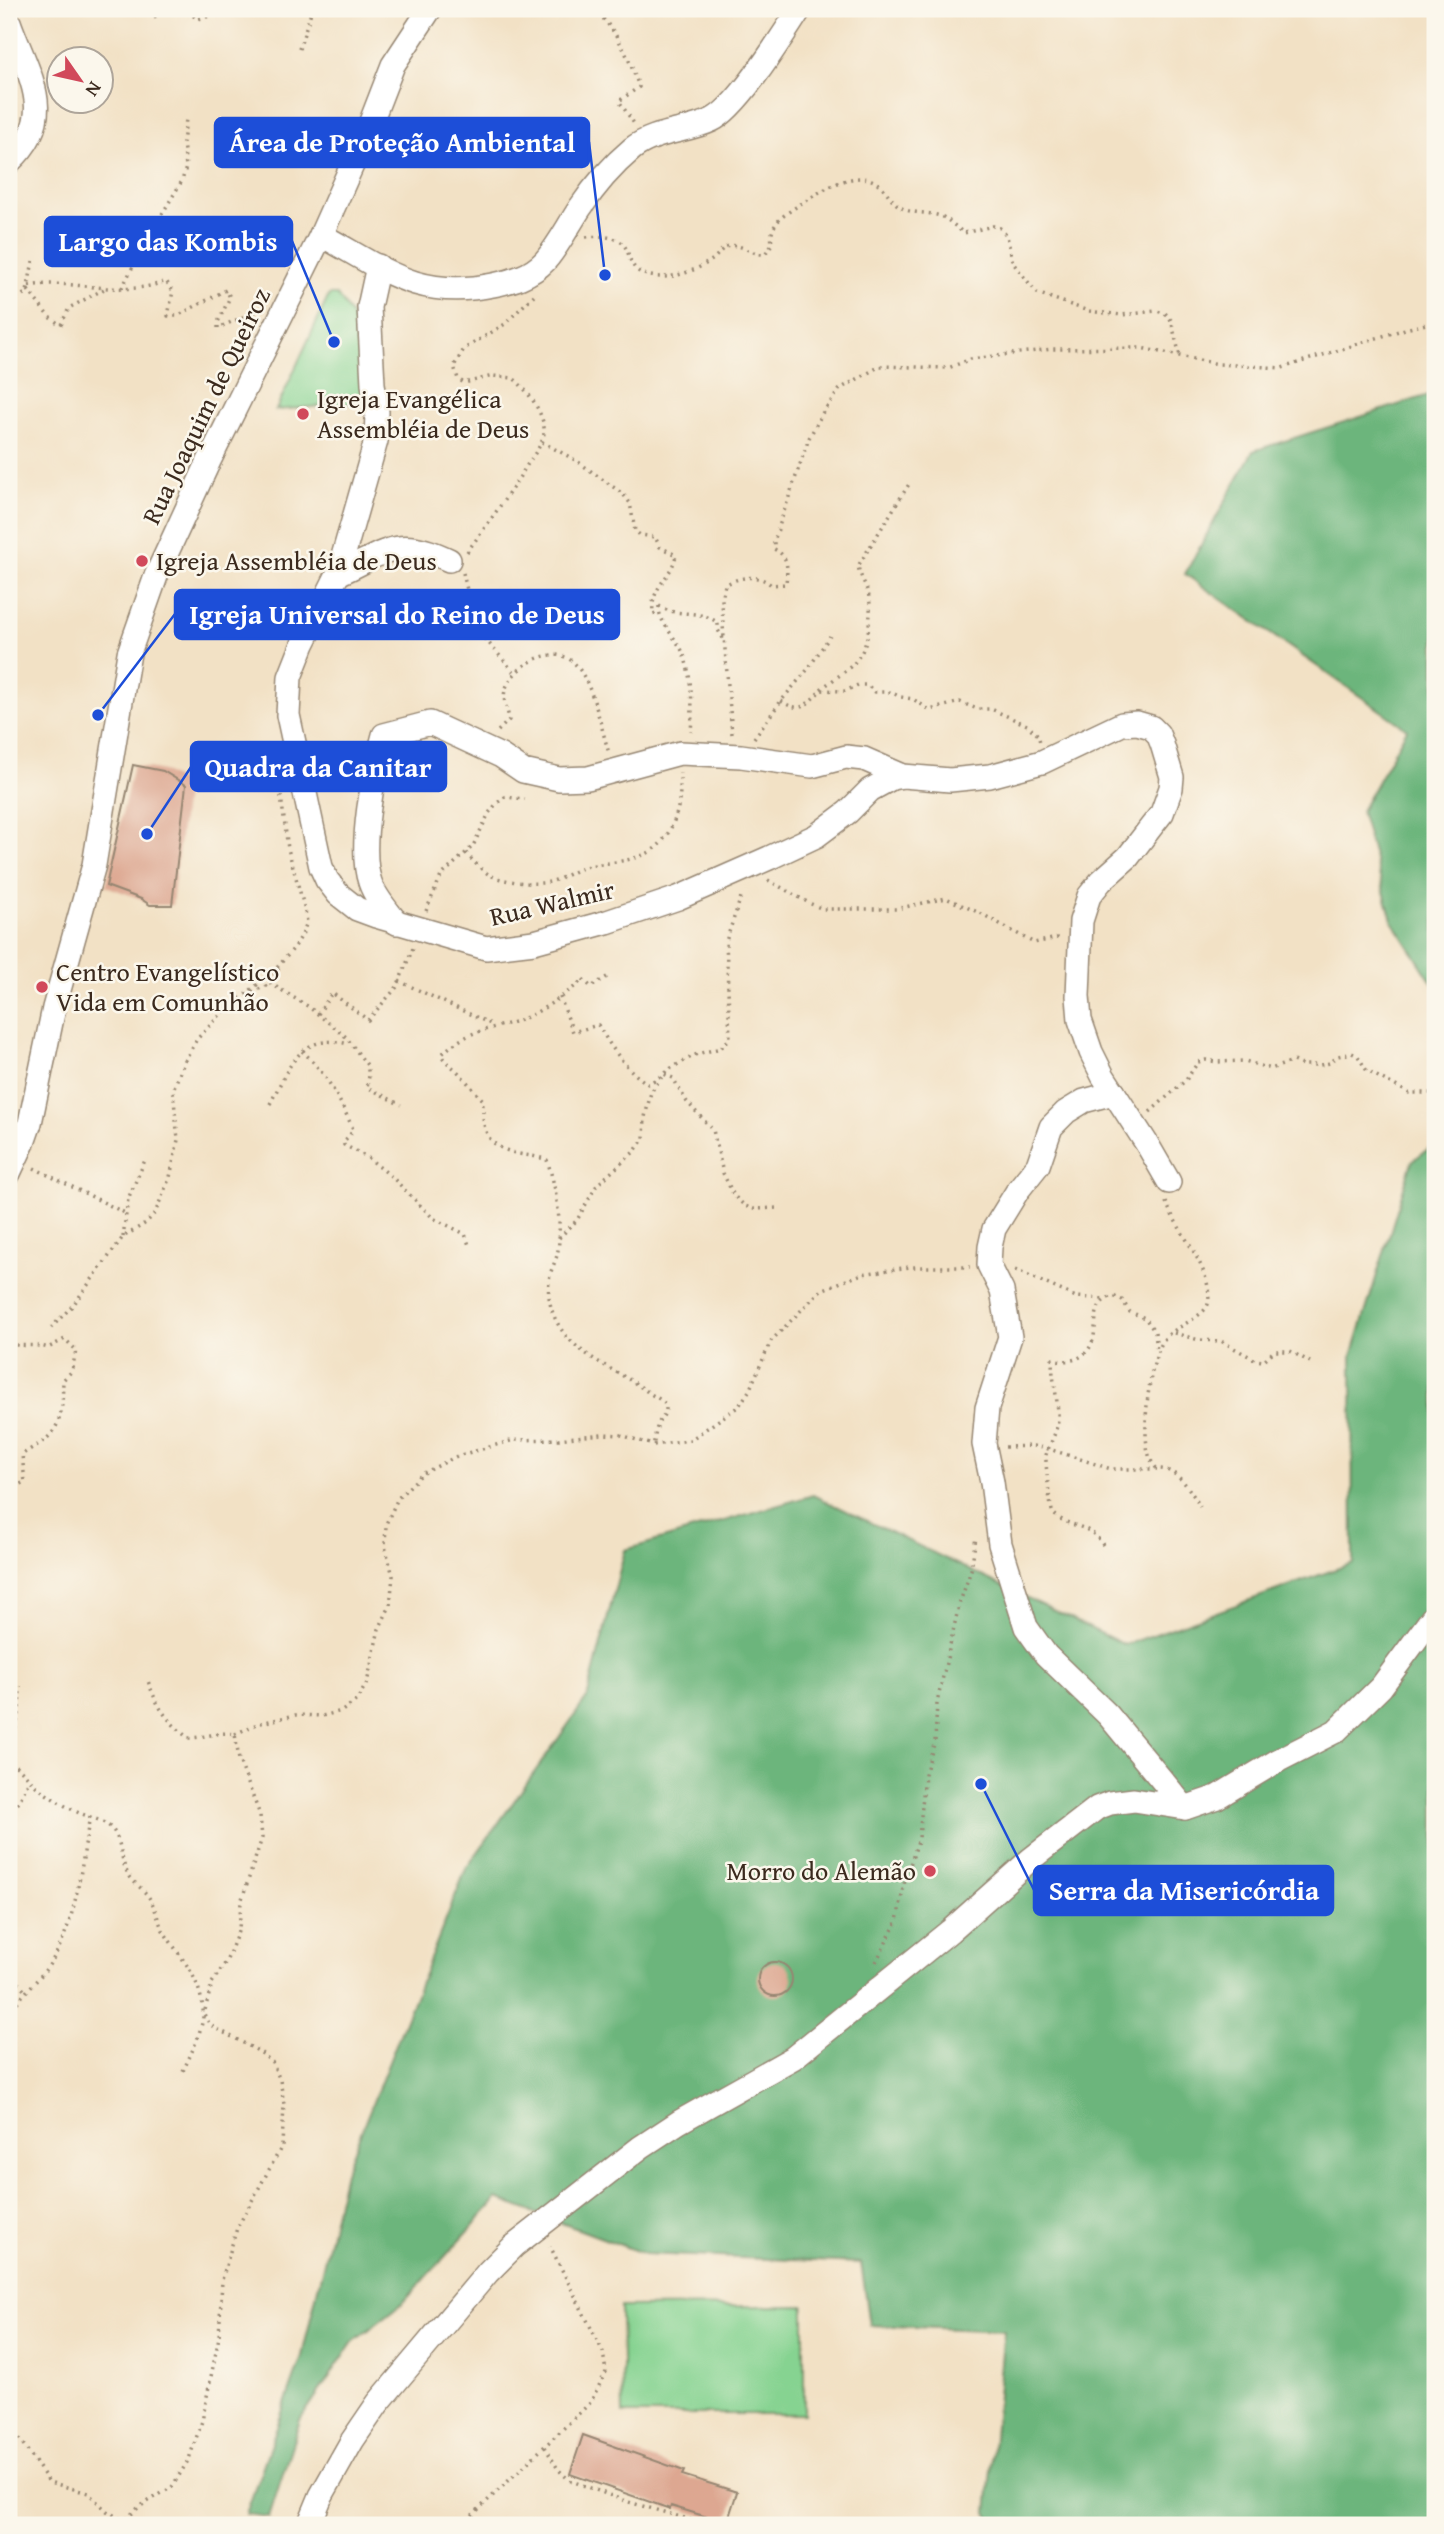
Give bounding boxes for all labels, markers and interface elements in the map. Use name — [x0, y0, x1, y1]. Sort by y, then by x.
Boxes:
north arrow — [46, 46, 116, 116]
text: N — [79, 76, 109, 103]
callout: Área de Proteção Ambiental — [215, 118, 589, 167]
text: Área de Proteção Ambiental — [229, 121, 576, 162]
callout: Largo das Kombis — [45, 217, 292, 266]
text: Largo das Kombis — [59, 220, 277, 261]
street label: Rua Joaquim de Queiroz — [131, 281, 280, 531]
place label: Igreja Evangélica Assembléia de Deus — [317, 379, 529, 448]
marker: Igreja Evangélica Assembléia de Deus — [295, 406, 311, 422]
place label: Igreja Assembléia de Deus — [156, 541, 437, 580]
marker: Igreja Assembléia de Deus — [134, 553, 150, 569]
callout: Igreja Universal do Reino de Deus — [175, 590, 619, 639]
text: Igreja Universal do Reino de Deus — [189, 593, 605, 634]
callout: Quadra da Canitar — [191, 742, 446, 791]
text: Quadra da Canitar — [204, 746, 432, 787]
street label: Rua Walmir — [486, 869, 618, 936]
place label: Centro Evangelístico Vida em Comunhão — [56, 952, 279, 1021]
marker: Centro Evangelístico Vida em Comunhão — [34, 979, 50, 995]
place label: Morro do Alemão — [726, 1851, 916, 1890]
marker: Morro do Alemão — [922, 1863, 938, 1879]
callout: Serra da Misericórdia — [1034, 1866, 1333, 1915]
text: Serra da Misericórdia — [1049, 1869, 1320, 1910]

